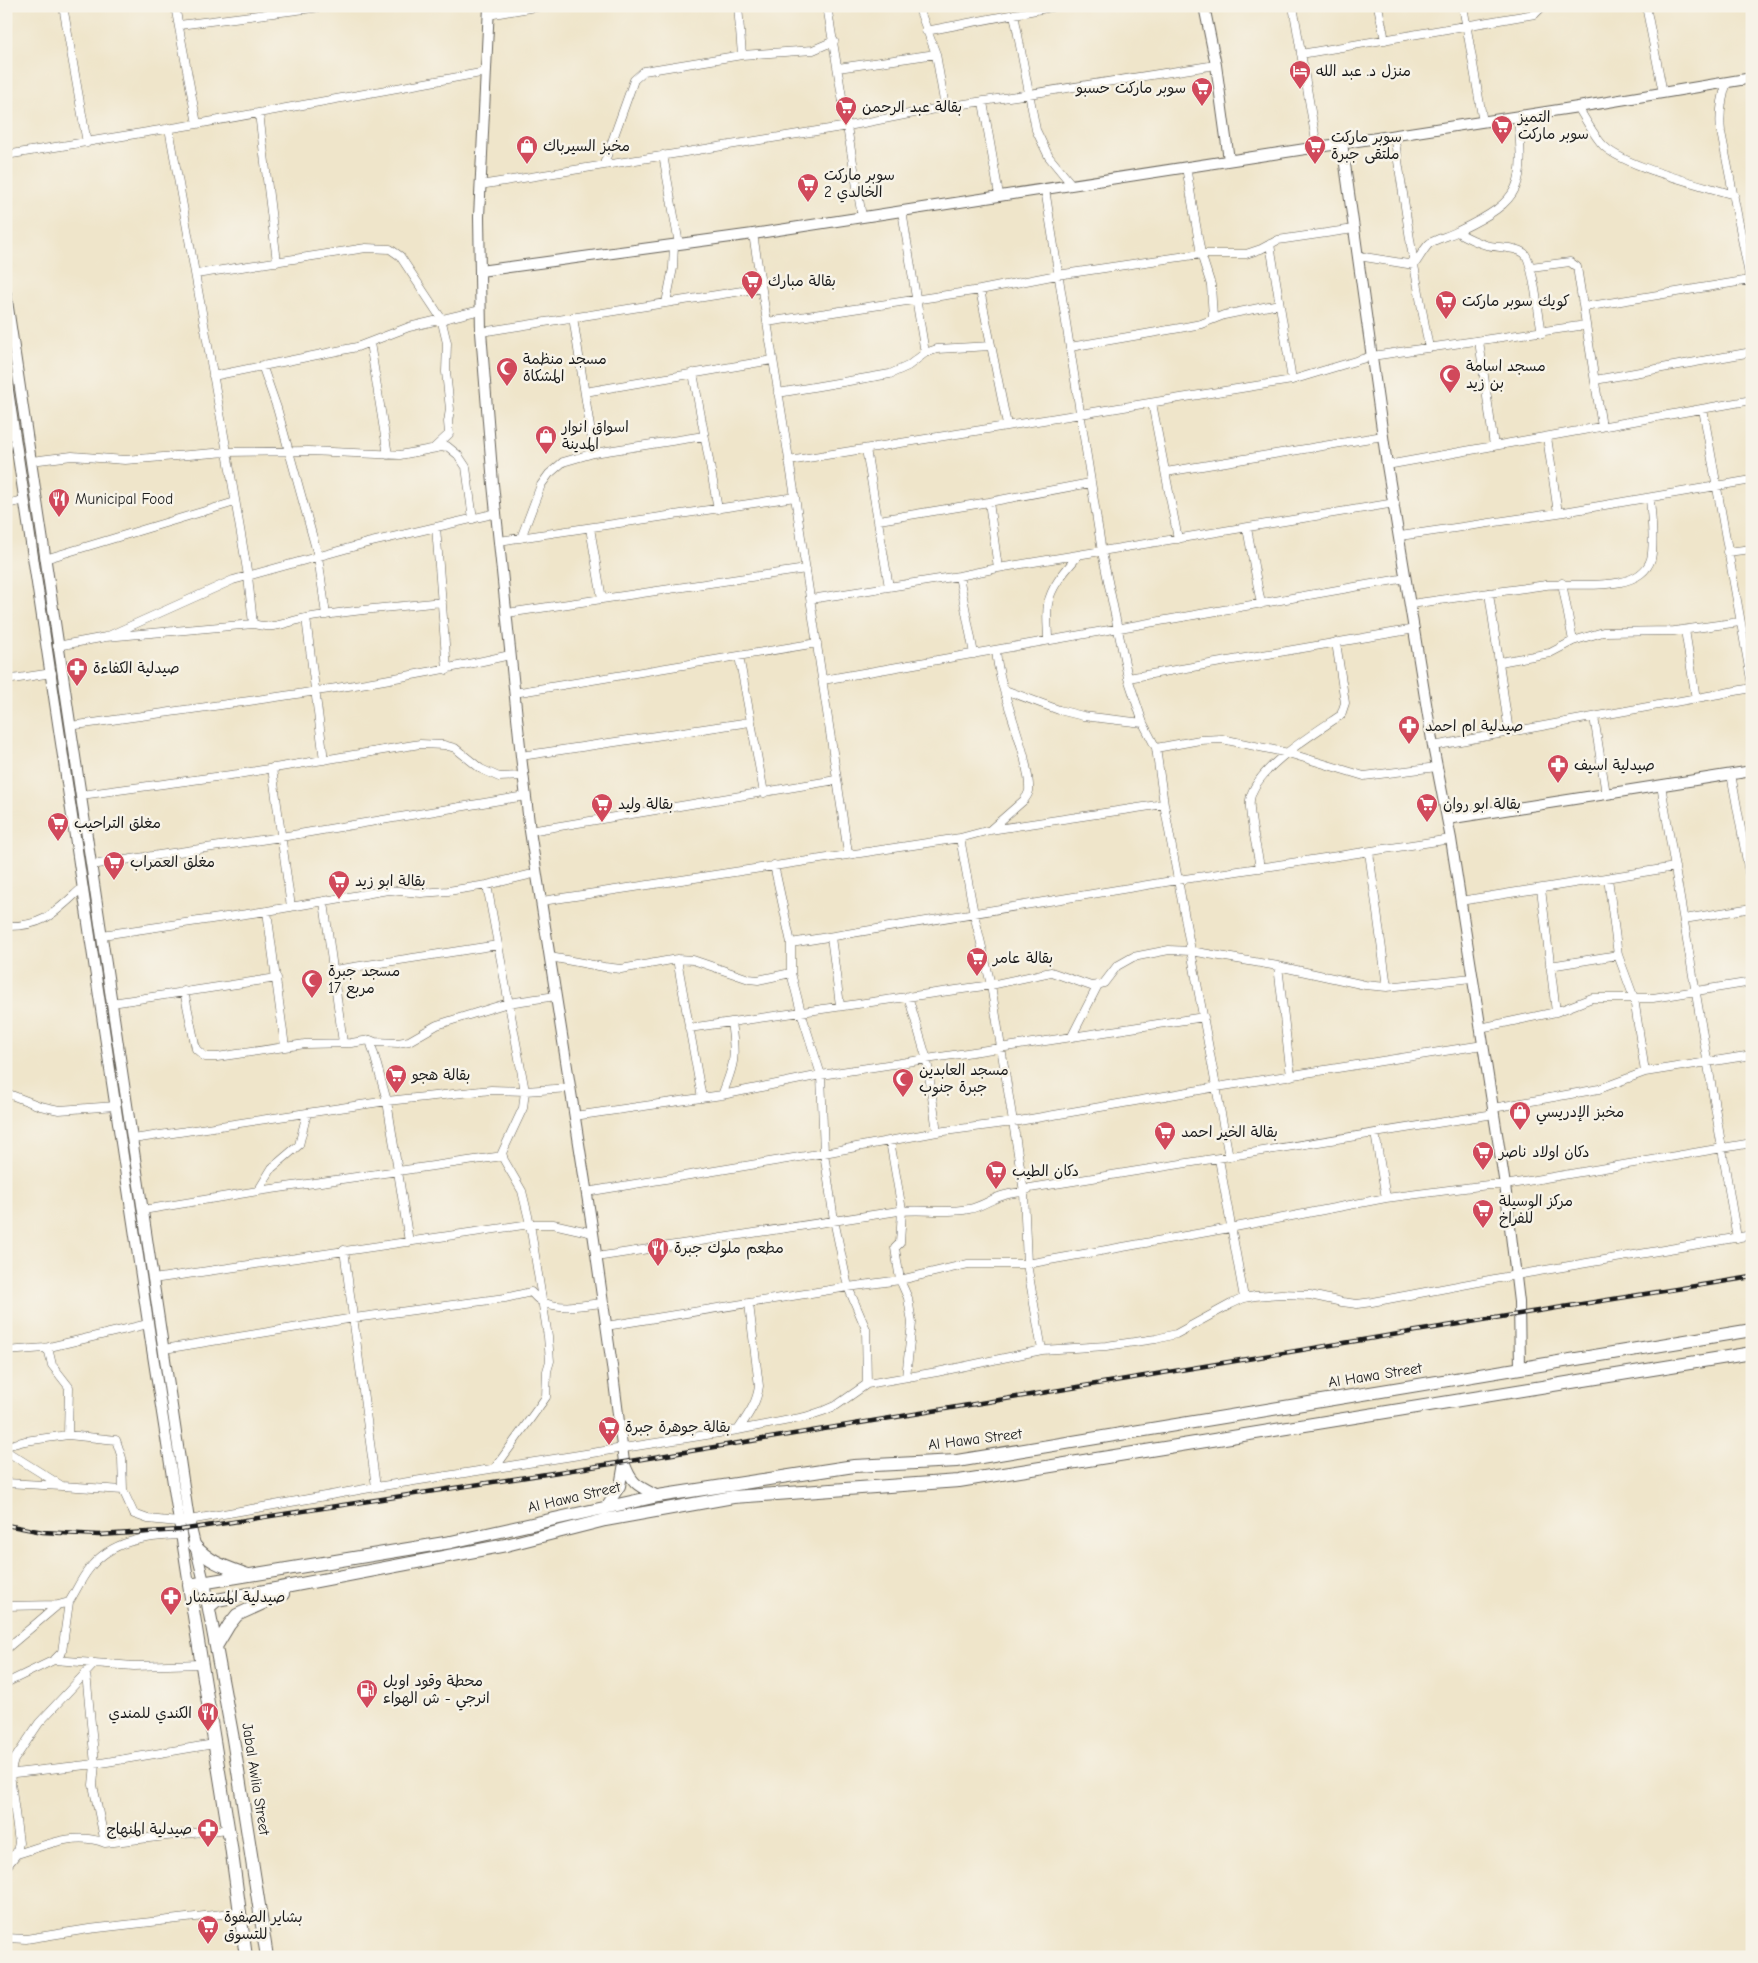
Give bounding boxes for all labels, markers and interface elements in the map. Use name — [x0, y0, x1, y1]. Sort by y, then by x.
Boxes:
hotel icon: منزل د. عبد الله — [1288, 59, 1312, 90]
place label: منزل د. عبد الله — [1316, 62, 1411, 80]
supermarket icon: سوبر ماركت حسبو — [1190, 76, 1214, 107]
place label: سوبر ماركت حسبو — [1075, 79, 1186, 97]
supermarket icon: بقالة عبد الرحمن — [834, 95, 858, 126]
place label: بقالة عبد الرحمن — [862, 98, 962, 116]
place label: التميز سوبر ماركت — [1516, 108, 1589, 143]
supermarket icon: التميز سوبر ماركت — [1490, 114, 1514, 145]
place label: سوبر ماركت ملتقى جبرة — [1331, 128, 1402, 164]
shop icon: مخبز السيرباك — [515, 134, 539, 165]
supermarket icon: سوبر ماركت ملتقى جبرة — [1303, 134, 1327, 165]
place label: مخبز السيرباك — [543, 137, 630, 155]
place label: سوبر ماركت الخالدي 2 — [824, 166, 895, 203]
supermarket icon: سوبر ماركت الخالدي 2 — [796, 172, 820, 203]
supermarket icon: بقالة مبارك — [740, 269, 764, 300]
place label: بقالة مبارك — [768, 272, 836, 290]
supermarket icon: كويك سوبر ماركت — [1434, 289, 1458, 320]
place label: كويك سوبر ماركت — [1462, 292, 1570, 311]
place label: مسجد منظمة المشكاة — [523, 350, 607, 385]
mosque icon: مسجد منظمة المشكاة — [495, 356, 519, 387]
place label: مسجد اسامة بن زيد — [1466, 357, 1546, 392]
mosque icon: مسجد اسامة بن زيد — [1438, 363, 1462, 394]
place label: اسواق انوار المدينة — [561, 418, 629, 453]
shop icon: اسواق انوار المدينة — [534, 424, 558, 455]
restaurant icon: Municipal Food — [47, 487, 71, 518]
place label: Municipal Food — [75, 490, 173, 508]
pharmacy icon: صيدلية الكفاءة — [65, 656, 89, 687]
place label: صيدلية الكفاءة — [93, 659, 180, 677]
pharmacy icon: صيدلية ام احمد — [1397, 714, 1421, 745]
place label: صيدلية ام احمد — [1425, 717, 1523, 737]
pharmacy icon: صيدلية اسيف — [1546, 753, 1570, 784]
place label: صيدلية اسيف — [1574, 756, 1655, 774]
supermarket icon: بقالة وليد — [590, 792, 614, 823]
supermarket icon: بقالة ابو روان — [1415, 792, 1439, 823]
place label: بقالة وليد — [618, 795, 673, 813]
place label: بقالة ابو روان — [1443, 795, 1521, 813]
supermarket icon: مغلق التراحيب — [46, 811, 70, 842]
place label: مغلق التراحيب — [74, 814, 161, 832]
supermarket icon: مغلق العمراب — [102, 850, 126, 881]
place label: مغلق العمراب — [130, 853, 215, 871]
supermarket icon: بقالة ابو زيد — [327, 869, 351, 900]
place label: بقالة ابو زيد — [355, 872, 426, 890]
supermarket icon: بقالة عامر — [965, 946, 989, 977]
place label: بقالة عامر — [991, 949, 1053, 967]
place label: مسجد جبرة مربع 17 — [328, 962, 400, 999]
mosque icon: مسجد جبرة مربع 17 — [300, 968, 324, 999]
place label: مسجد العابدين جبرة جنوب — [919, 1061, 1009, 1097]
supermarket icon: بقالة هجو — [384, 1063, 408, 1094]
place label: بقالة هجو — [411, 1066, 470, 1084]
mosque icon: مسجد العابدين جبرة جنوب — [891, 1067, 915, 1098]
shop icon: مخبز الإدريسي — [1508, 1100, 1532, 1131]
place label: مخبز الإدريسي — [1536, 1103, 1624, 1125]
supermarket icon: بقالة الخير احمد — [1153, 1120, 1177, 1151]
place label: بقالة الخير احمد — [1181, 1123, 1278, 1141]
supermarket icon: دكان اولاد ناصر — [1471, 1140, 1495, 1171]
place label: دكان اولاد ناصر — [1497, 1143, 1589, 1161]
supermarket icon: دكان الطيب — [984, 1159, 1008, 1190]
place label: دكان الطيب — [1012, 1162, 1079, 1180]
place label: مركز الوسيلة للفراخ — [1499, 1192, 1573, 1228]
supermarket icon: مركز الوسيلة للفراخ — [1471, 1198, 1495, 1229]
restaurant icon: مطعم ملوك جبرة — [646, 1236, 670, 1267]
place label: مطعم ملوك جبرة — [674, 1239, 784, 1260]
street label: Al Hawa Street — [1327, 1359, 1424, 1391]
supermarket icon: بقالة جوهرة جبرة — [597, 1415, 621, 1446]
place label: بقالة جوهرة جبرة — [625, 1418, 731, 1436]
street label: Al Hawa Street — [927, 1424, 1024, 1454]
street label: Al Hawa Street — [526, 1477, 623, 1516]
pharmacy icon: صيدلية المستشار — [159, 1585, 183, 1616]
place label: صيدلية المستشار — [186, 1588, 285, 1606]
place label: محطة وقود اويل انرجي - ش الهواء — [383, 1672, 490, 1711]
fuel station icon: محطة وقود اويل انرجي - ش الهواء — [355, 1678, 379, 1709]
restaurant icon: الكندي للمندي — [196, 1701, 220, 1732]
place label: الكندي للمندي — [109, 1704, 192, 1724]
street label: Jabal Awlia Street — [238, 1722, 274, 1837]
pharmacy icon: صيدلية المنهاج — [196, 1817, 220, 1848]
place label: صيدلية المنهاج — [106, 1820, 192, 1839]
place label: بشاير الصفوة للتسوق — [224, 1908, 303, 1944]
supermarket icon: بشاير الصفوة للتسوق — [196, 1914, 220, 1945]

